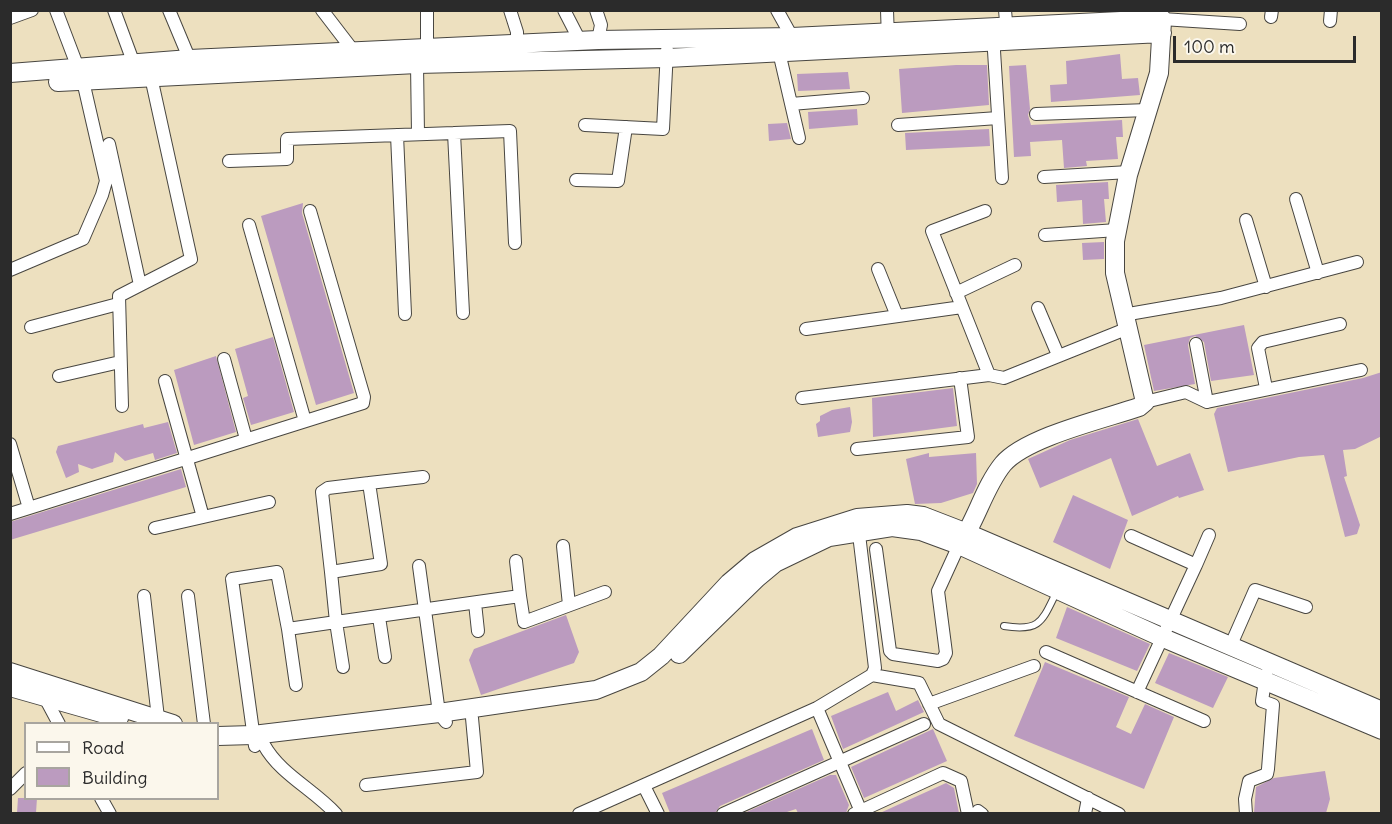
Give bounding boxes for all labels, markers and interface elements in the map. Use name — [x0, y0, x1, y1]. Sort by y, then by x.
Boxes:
scale bar — [1176, 24, 1359, 62]
text: 100 m — [1184, 35, 1235, 58]
legend — [24, 722, 219, 800]
text: Road — [82, 736, 124, 759]
text: Building — [82, 766, 147, 789]

